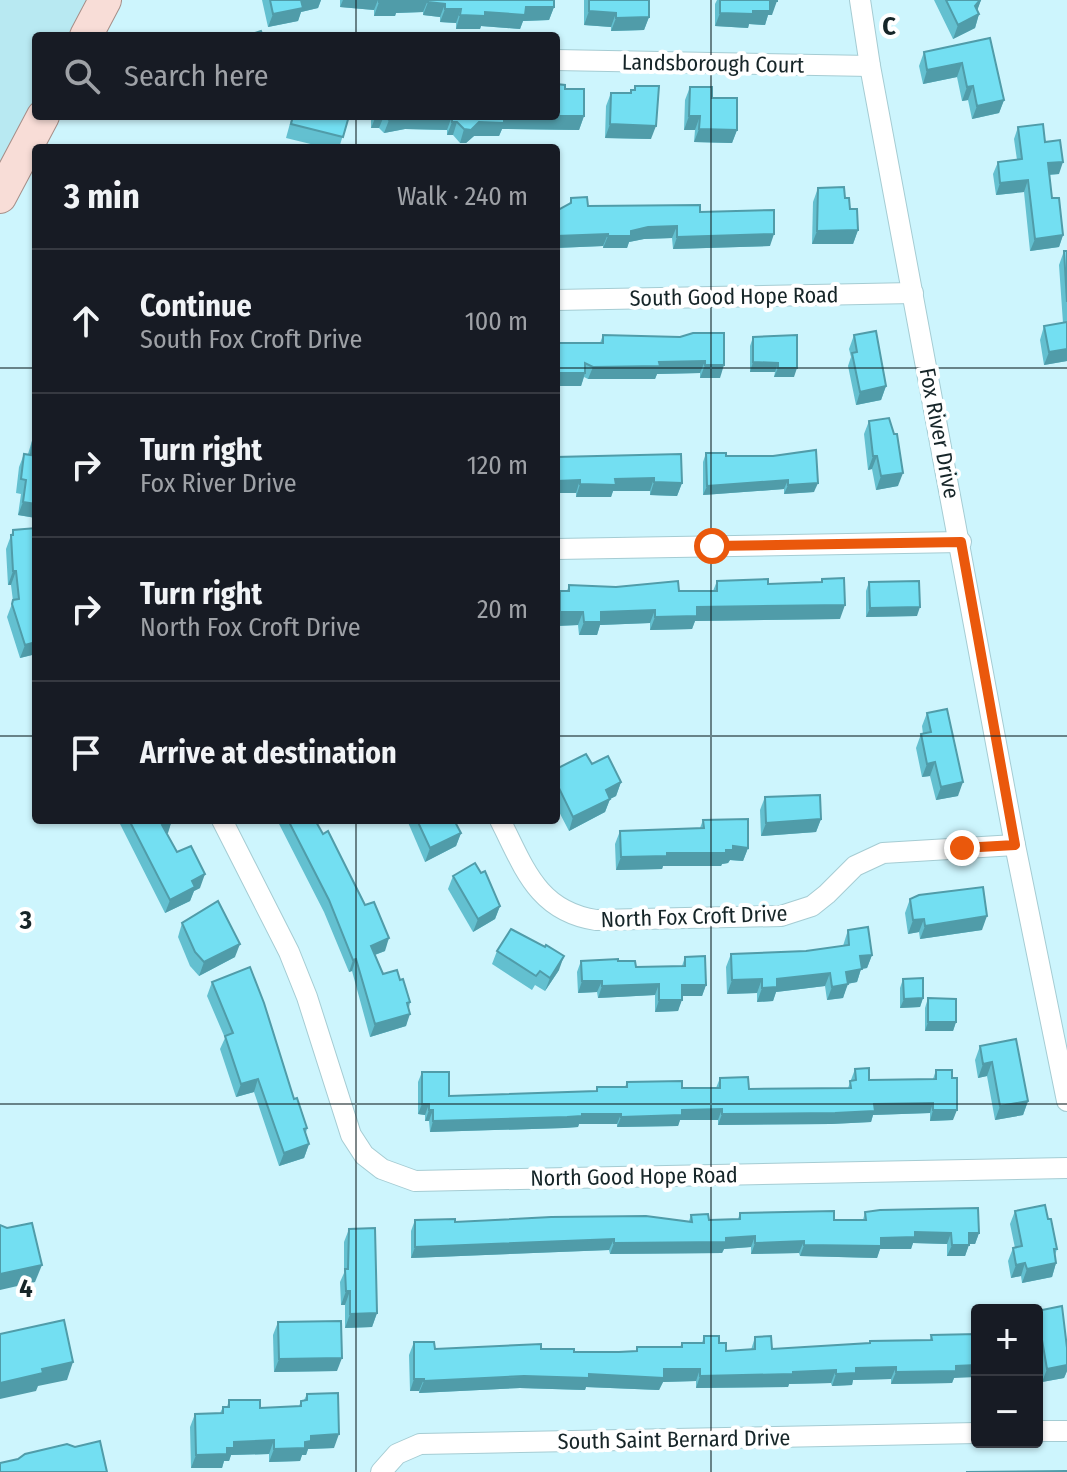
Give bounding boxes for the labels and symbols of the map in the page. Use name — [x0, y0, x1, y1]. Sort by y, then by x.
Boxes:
text: C — [882, 11, 896, 42]
street label: Landsborough Court — [622, 48, 805, 79]
street label: South Good Hope Road — [629, 281, 839, 312]
street label: Fox River Drive — [914, 365, 965, 501]
route start — [694, 528, 730, 564]
route end — [944, 830, 980, 866]
street label: North Fox Croft Drive — [600, 900, 788, 933]
text: 3 — [19, 905, 32, 936]
street label: North Good Hope Road — [530, 1161, 738, 1192]
text: 4 — [19, 1273, 33, 1304]
street label: South Saint Bernard Drive — [557, 1424, 791, 1455]

